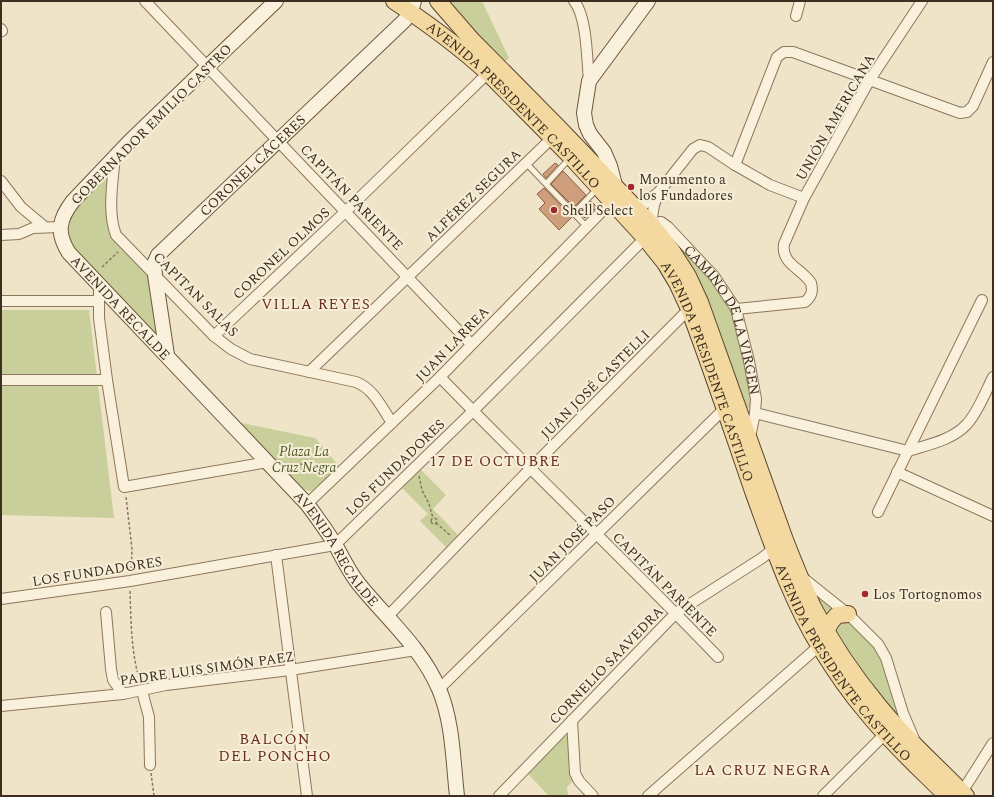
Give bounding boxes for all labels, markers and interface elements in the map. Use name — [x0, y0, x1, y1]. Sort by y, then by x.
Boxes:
street label: AVENIDA PRESIDENTE CASTILLO — [422, 16, 605, 194]
street label: GOBERNADOR EMILIO CASTRO — [66, 39, 237, 210]
street label: UNIÓN AMERICANA — [791, 50, 881, 185]
street label: CORONEL CÁCERES — [195, 110, 311, 221]
street label: CAPITÁN PARIENTE — [295, 139, 408, 255]
street label: ALFÉREZ SEGURA — [421, 144, 526, 247]
place label: Monumento a los Fundadores — [639, 169, 733, 206]
marker: Monumento a los Fundadores — [626, 182, 636, 192]
place label: Shell Select — [562, 200, 633, 221]
street label: CORONEL OLMOS — [228, 202, 335, 304]
marker: Shell Select — [549, 205, 559, 215]
street label: CAMINO DE LA VIRGEN — [679, 240, 765, 397]
street label: CAPITAN SALAS — [148, 247, 243, 342]
street label: AVENIDA RECALDE — [65, 251, 175, 365]
street label: AVENIDA PRESIDENTE CASTILLO — [655, 257, 759, 485]
district label: VILLA REYES — [261, 293, 371, 316]
street label: JUAN LARREA — [411, 301, 495, 387]
street label: JUAN JOSÉ CASTELLI — [536, 325, 655, 444]
street label: LOS FUNDADORES — [341, 414, 450, 520]
park label: Plaza La Cruz Negra — [272, 441, 336, 478]
district label: 17 DE OCTUBRE — [429, 450, 561, 473]
street label: AVENIDA RECALDE — [288, 486, 384, 611]
street label: JUAN JOSÉ PASO — [524, 491, 621, 588]
street label: CAPITÁN PARIENTE — [607, 527, 722, 642]
street label: LOS FUNDADORES — [31, 551, 163, 592]
street label: AVENIDA PRESIDENTE CASTILLO — [770, 561, 916, 766]
place label: Los Tortognomos — [873, 584, 982, 605]
marker: Los Tortognomos — [860, 589, 870, 599]
street label: CORNELIO SAAVEDRA — [544, 601, 669, 729]
street label: PADRE LUIS SIMÓN PAEZ — [119, 646, 296, 691]
district label: BALCÓN DEL PONCHO — [218, 728, 332, 768]
district label: LA CRUZ NEGRA — [694, 759, 832, 782]

